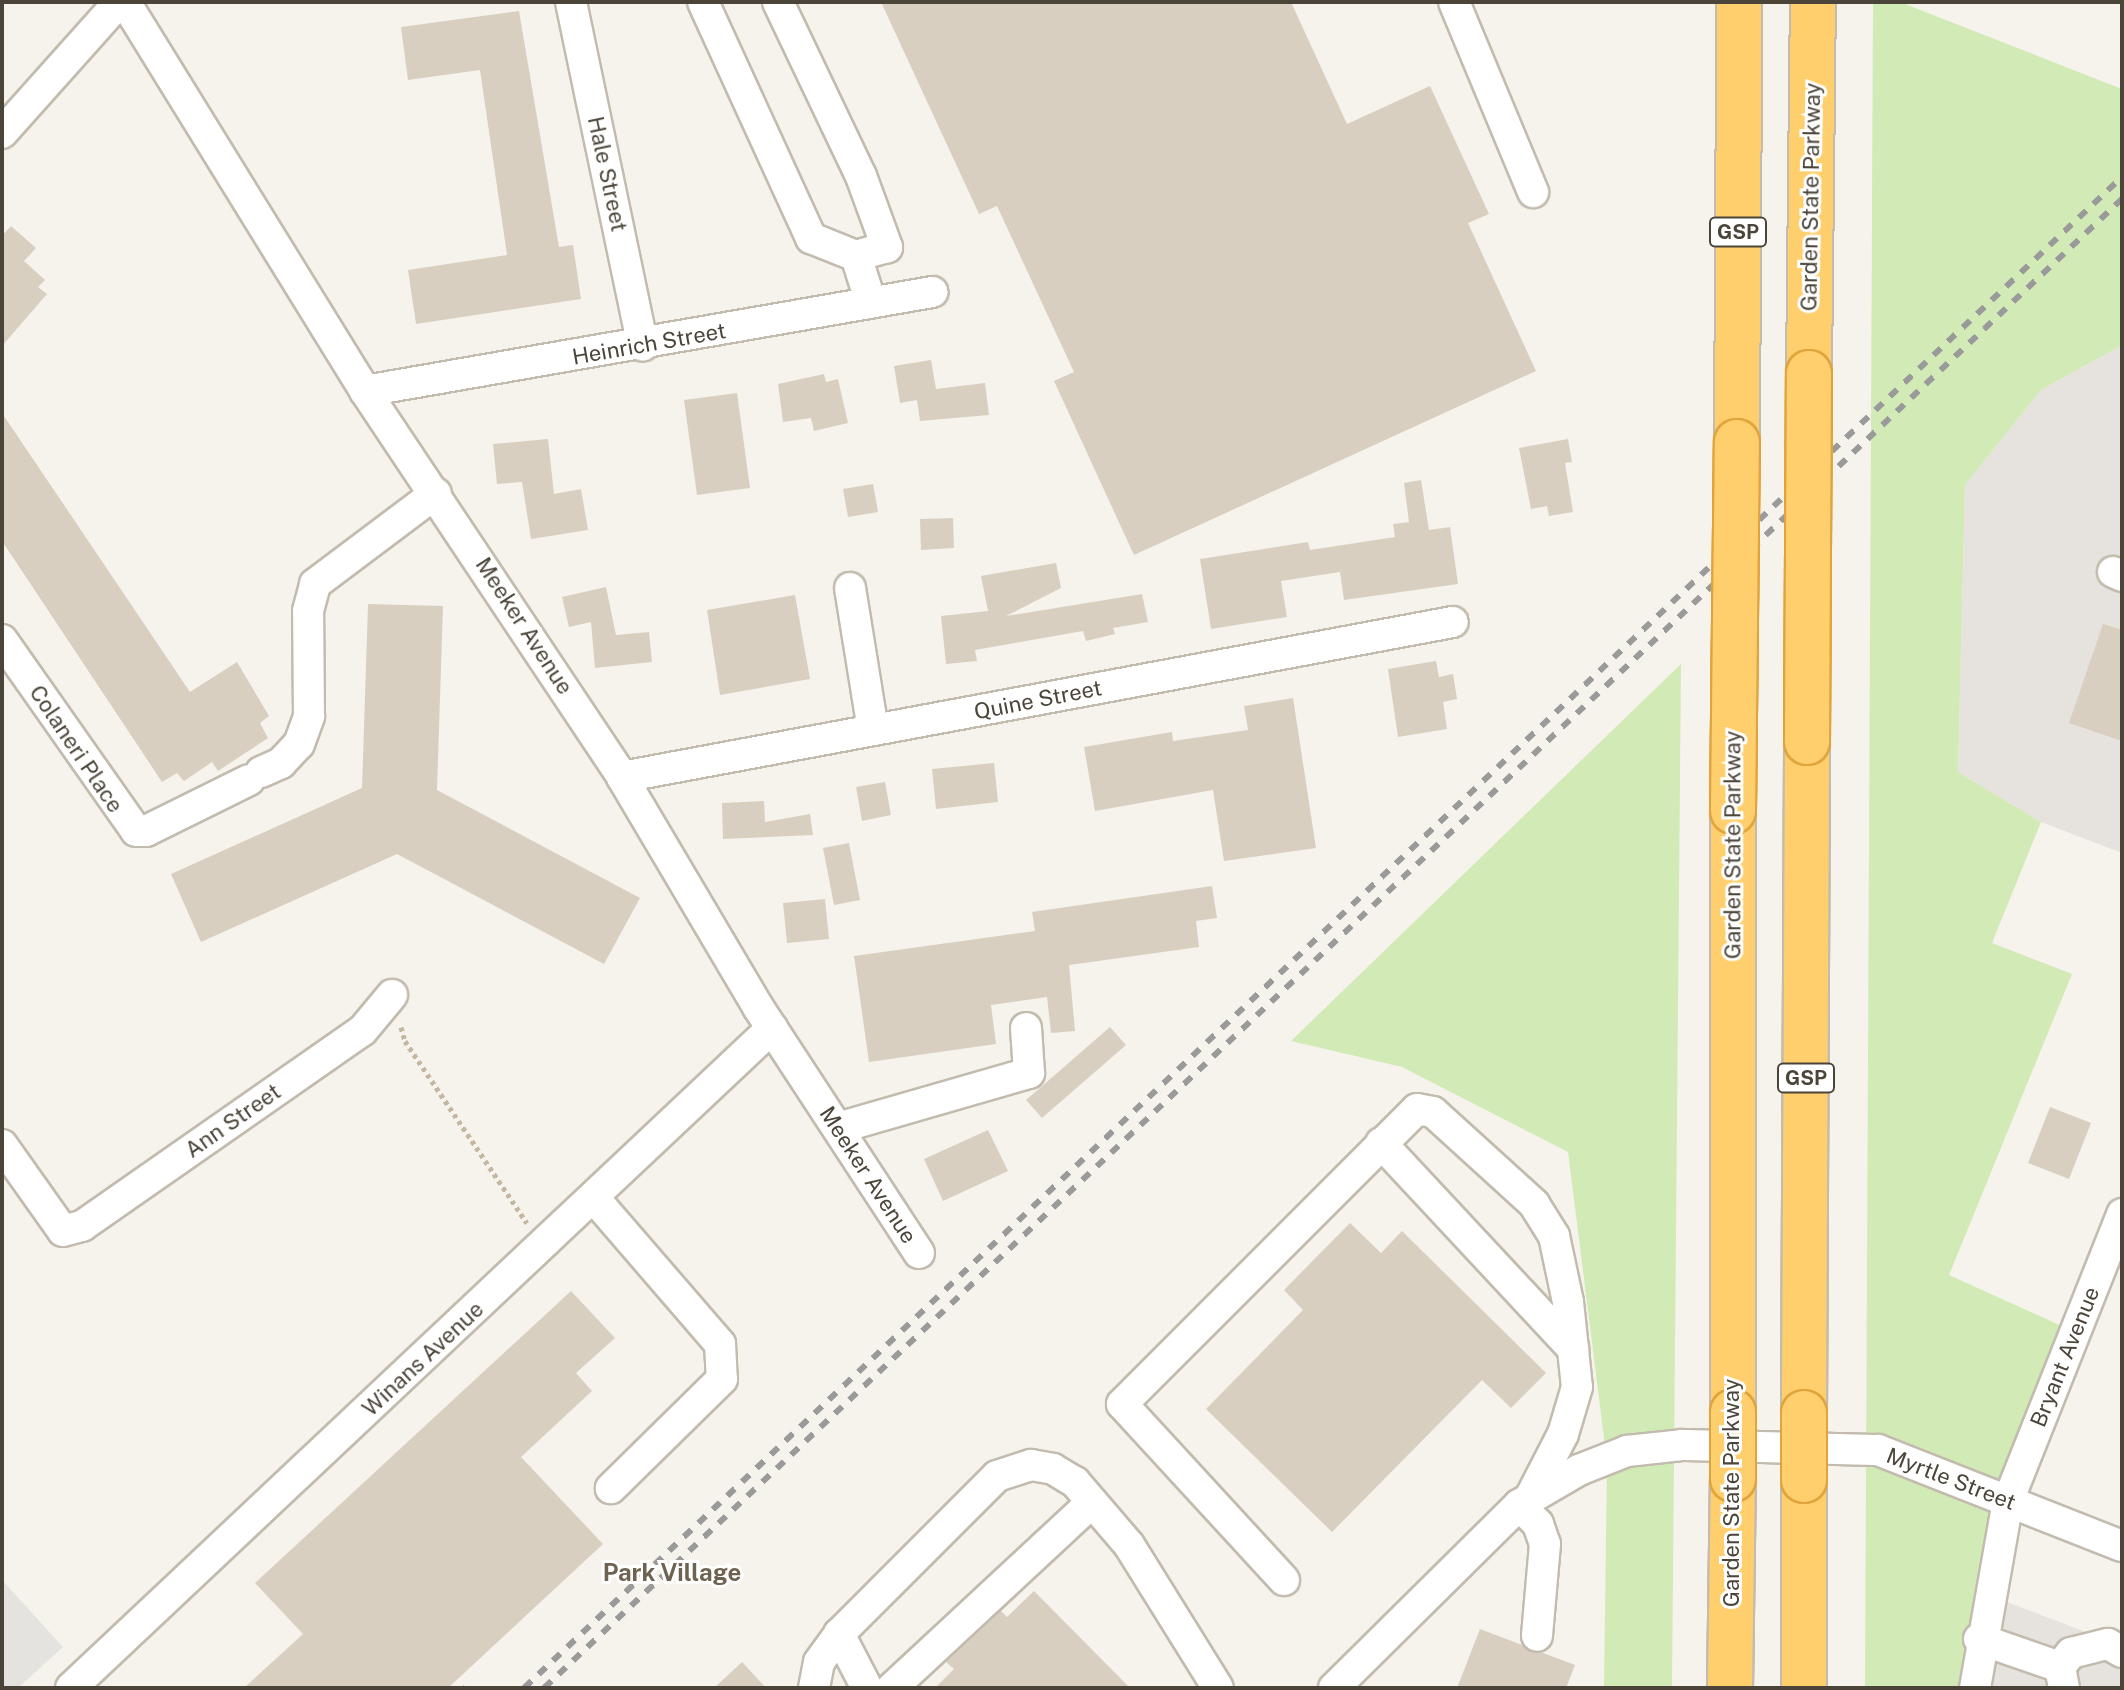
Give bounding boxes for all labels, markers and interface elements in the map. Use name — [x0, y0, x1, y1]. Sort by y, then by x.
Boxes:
street label: Garden State Parkway — [1796, 83, 1826, 311]
street label: Hale Street — [582, 114, 632, 234]
road number: GSP — [1708, 216, 1768, 248]
street label: Heinrich Street — [570, 317, 728, 371]
street label: Meeker Avenue — [470, 553, 578, 699]
street label: Quine Street — [972, 675, 1104, 725]
street label: Colaneri Place — [24, 680, 128, 818]
street label: Garden State Parkway — [1720, 731, 1746, 959]
road number: GSP — [1776, 1062, 1836, 1094]
street label: Ann Street — [180, 1078, 286, 1164]
street label: Meeker Avenue — [814, 1102, 922, 1248]
street label: Bryant Avenue — [2025, 1283, 2105, 1431]
street label: Winans Avenue — [357, 1296, 489, 1422]
street label: Garden State Parkway — [1719, 1379, 1745, 1607]
street label: Myrtle Street — [1883, 1442, 2019, 1516]
district label: Park Village — [602, 1559, 742, 1587]

